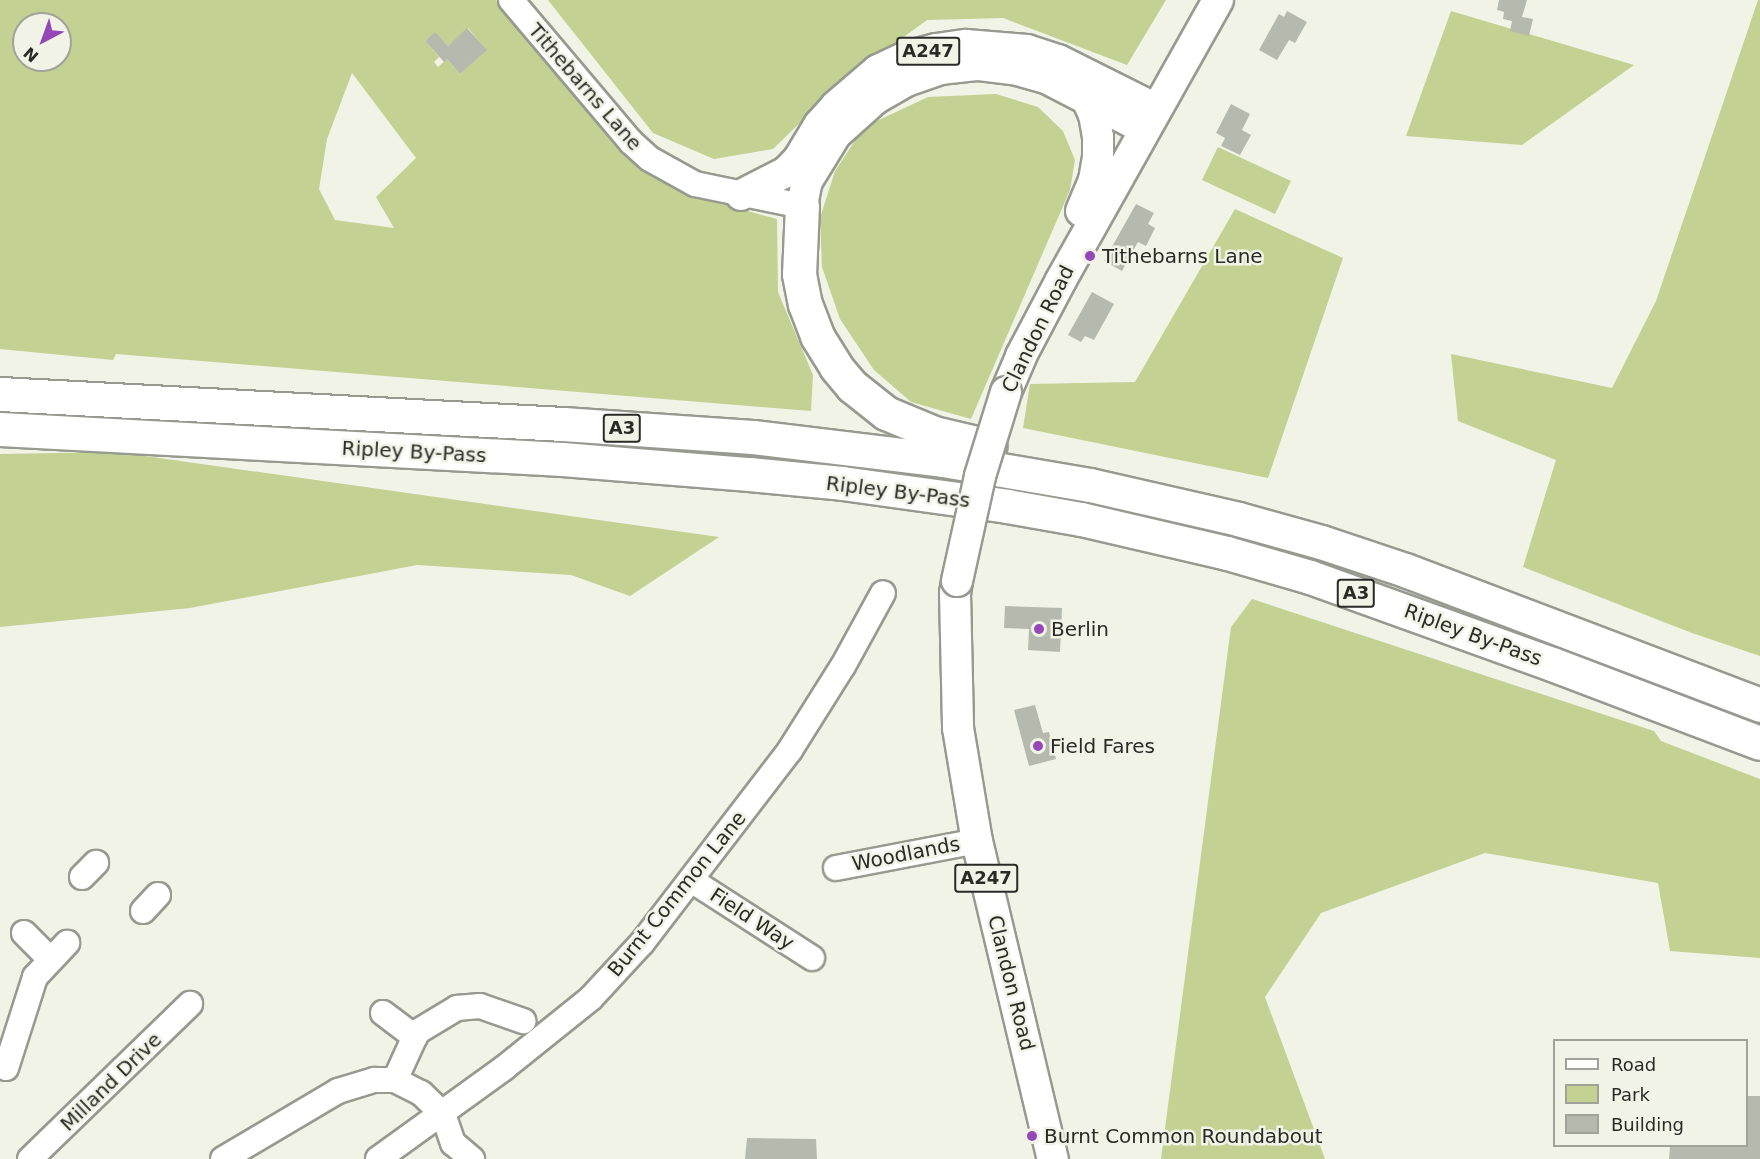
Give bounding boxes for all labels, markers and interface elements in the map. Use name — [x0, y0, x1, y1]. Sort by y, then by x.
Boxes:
north arrow — [12, 12, 72, 72]
street label: Tithebarns Lane — [523, 19, 647, 155]
road number: A247 — [895, 36, 961, 66]
text: N — [20, 43, 42, 66]
place label: Tithebarns Lane — [1102, 244, 1263, 268]
marker: Tithebarns Lane — [1083, 249, 1097, 263]
street label: Clandon Road — [997, 261, 1079, 397]
road number: A3 — [602, 413, 642, 443]
street label: Ripley By-Pass — [341, 436, 487, 468]
street label: Ripley By-Pass — [825, 471, 971, 513]
road number: A3 — [1336, 578, 1376, 608]
street label: Ripley By-Pass — [1401, 599, 1545, 671]
place label: Berlin — [1051, 617, 1109, 641]
marker: Berlin — [1032, 622, 1046, 636]
place label: Field Fares — [1050, 734, 1155, 758]
marker: Field Fares — [1031, 739, 1045, 753]
street label: Burnt Common Lane — [603, 806, 751, 982]
street label: Woodlands — [850, 832, 962, 876]
road number: A247 — [953, 863, 1019, 893]
street label: Field Way — [706, 883, 798, 955]
street label: Clandon Road — [983, 913, 1039, 1053]
street label: Milland Drive — [55, 1028, 167, 1136]
legend — [1553, 1039, 1748, 1147]
text: Road — [1611, 1054, 1656, 1075]
text: Park — [1611, 1084, 1650, 1105]
text: Building — [1611, 1114, 1684, 1135]
place label: Burnt Common Roundabout — [1044, 1124, 1323, 1148]
marker: Burnt Common Roundabout — [1025, 1129, 1039, 1143]

